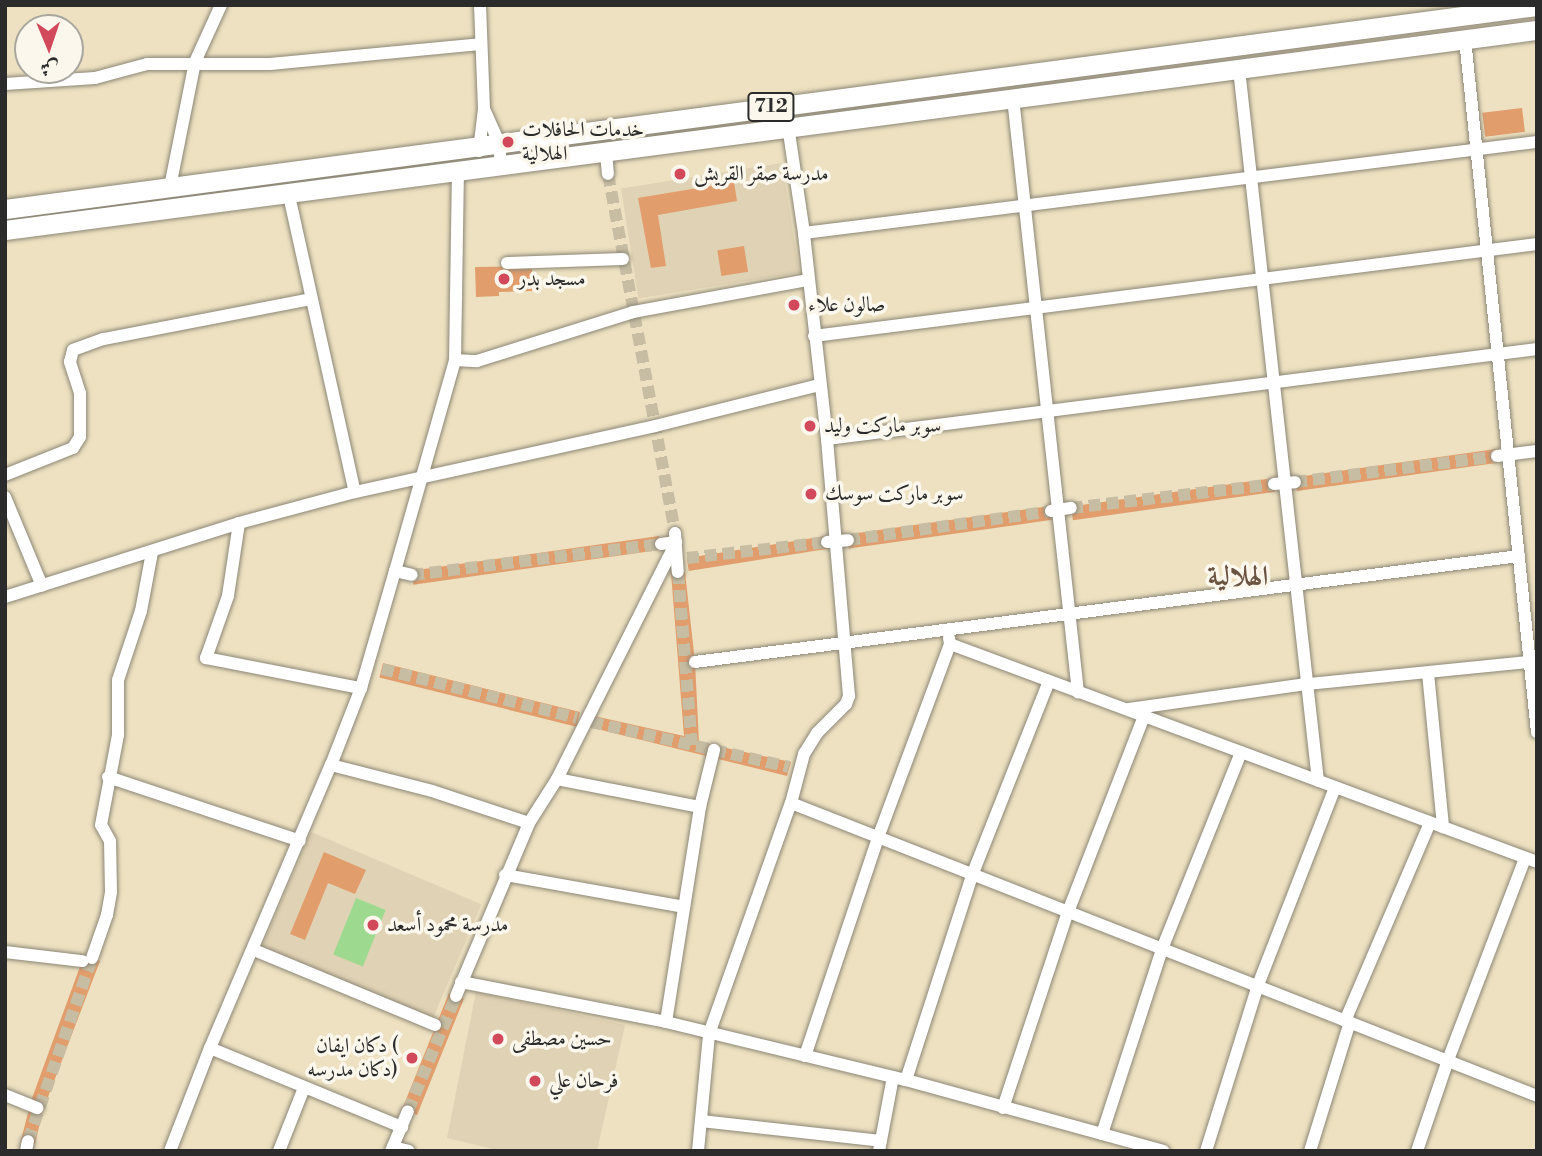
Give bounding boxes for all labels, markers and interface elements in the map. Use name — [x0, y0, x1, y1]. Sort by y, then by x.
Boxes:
north arrow — [14, 14, 84, 84]
text: ش — [40, 56, 60, 80]
road number: 712 — [746, 92, 796, 122]
place label: خدمات الحافلات الهلالية — [522, 117, 644, 167]
marker: خدمات الحافلات الهلالية — [500, 134, 516, 150]
place label: مدرسة صقر القريش — [694, 161, 829, 187]
marker: مدرسة صقر القريش — [672, 166, 688, 182]
place label: مسجد بدر — [518, 266, 586, 292]
marker: مسجد بدر — [496, 271, 512, 287]
place label: صالون علاء — [808, 292, 885, 318]
marker: صالون علاء — [786, 297, 802, 313]
place label: سوبر ماركت وليد — [824, 413, 941, 439]
marker: سوبر ماركت وليد — [802, 418, 818, 434]
place label: سوبر ماركت سوسك — [825, 481, 964, 507]
marker: سوبر ماركت سوسك — [803, 486, 819, 502]
district label: الهلالية — [1208, 560, 1268, 594]
place label: مدرسة محمود أسعد — [387, 912, 508, 938]
marker: مدرسة محمود أسعد — [365, 917, 381, 933]
place label: حسين مصطفى — [512, 1026, 612, 1052]
marker: حسين مصطفى — [490, 1031, 506, 1047]
place label: دكان ايفان ( دكان مدرسه) — [307, 1033, 398, 1083]
marker: دكان ايفان ( دكان مدرسه) — [404, 1050, 420, 1066]
place label: فرحان علي — [549, 1068, 618, 1094]
marker: فرحان علي — [527, 1073, 543, 1089]

